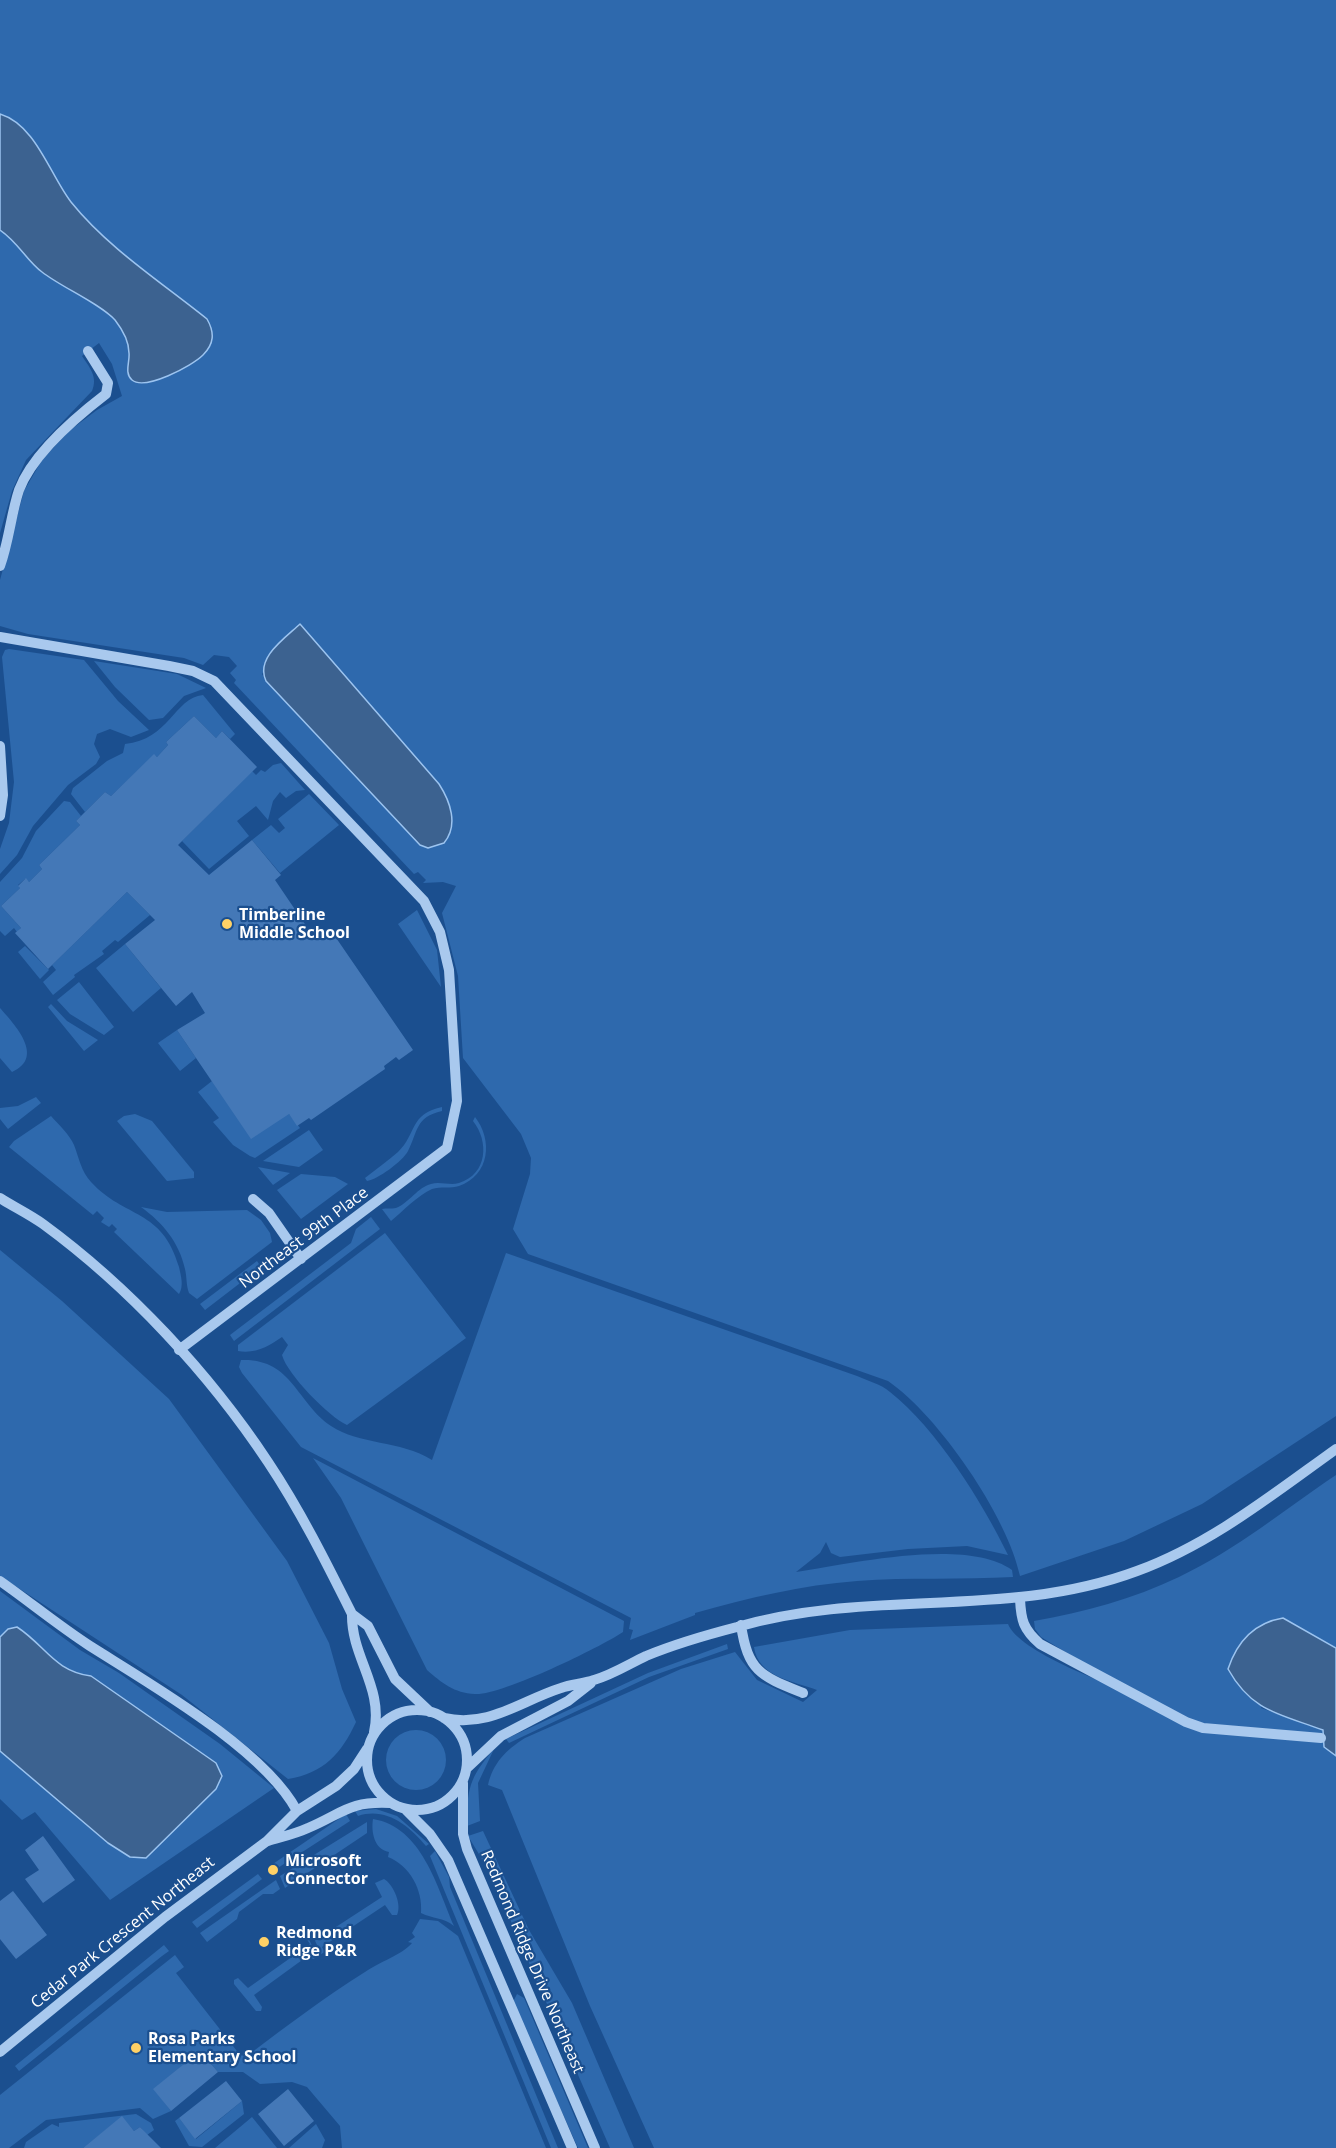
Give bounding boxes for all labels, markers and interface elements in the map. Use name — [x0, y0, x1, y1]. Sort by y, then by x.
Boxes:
place label: Timberline Middle School — [239, 905, 350, 943]
marker: Timberline Middle School — [220, 917, 234, 931]
street label: Northeast 99th Place — [236, 1183, 372, 1293]
street label: Redmond Ridge Drive Northeast — [476, 1848, 588, 2076]
place label: Microsoft Connector — [285, 1851, 368, 1889]
street label: Cedar Park Crescent Northeast — [27, 1853, 219, 2013]
marker: Microsoft Connector — [266, 1863, 280, 1877]
place label: Redmond Ridge P&R — [276, 1923, 357, 1961]
marker: Redmond Ridge P&R — [257, 1935, 271, 1949]
place label: Rosa Parks Elementary School — [148, 2029, 296, 2067]
marker: Rosa Parks Elementary School — [129, 2041, 143, 2055]

